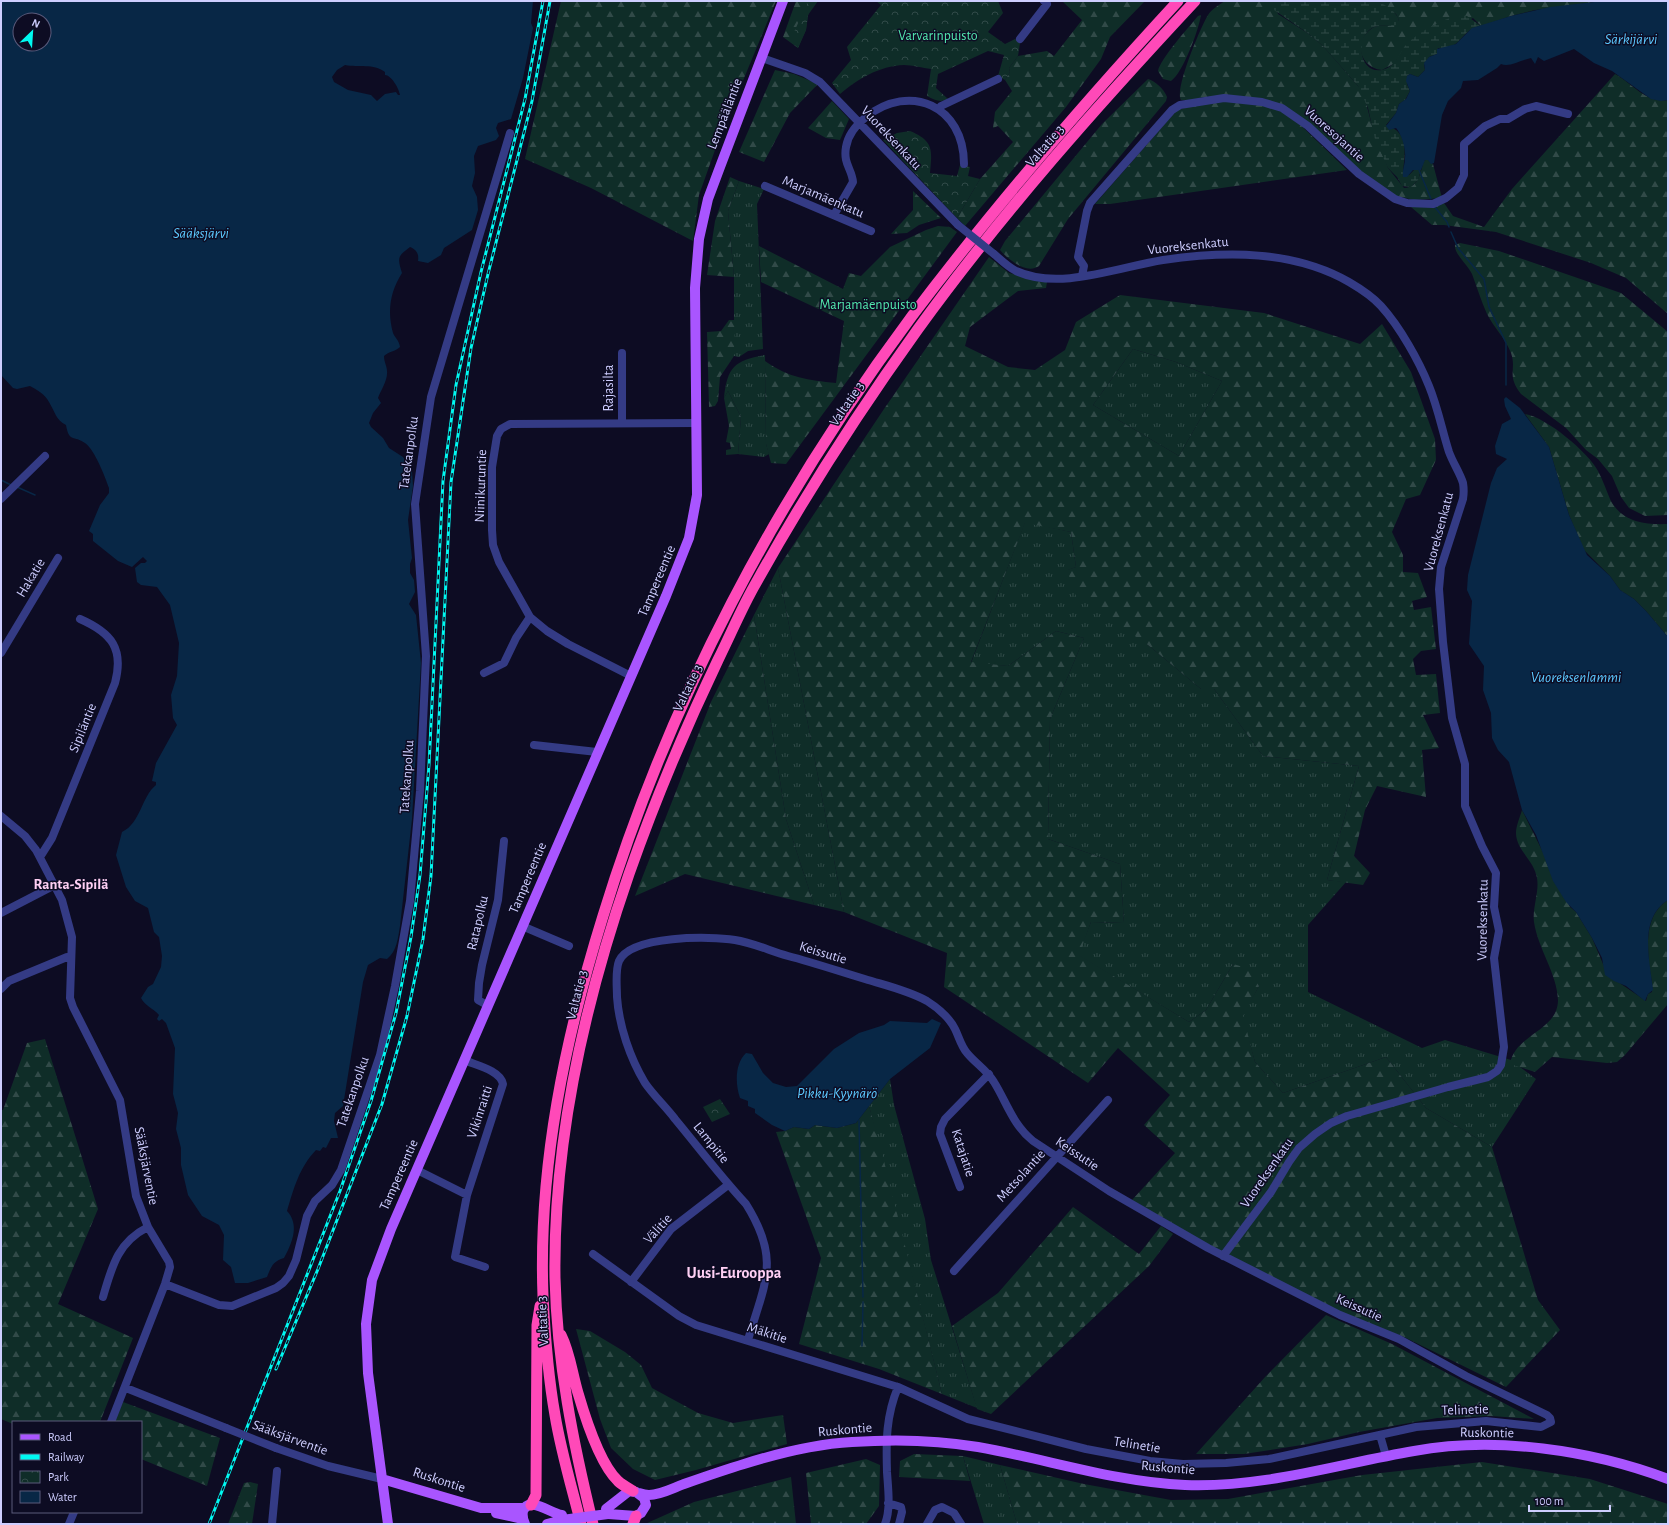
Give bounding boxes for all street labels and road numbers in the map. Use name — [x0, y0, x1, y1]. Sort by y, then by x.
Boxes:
street label: Lempääläntie — [705, 77, 745, 151]
street label: Vuoreksenkatu — [858, 103, 924, 173]
street label: Vuoresojantie — [1301, 103, 1367, 165]
street label: Valtatie 3 — [1023, 122, 1067, 170]
street label: Marjamäenkatu — [780, 173, 866, 221]
street label: Vuoreksenkatu — [1147, 235, 1229, 257]
street label: Rajasilta — [602, 364, 616, 412]
street label: Valtatie 3 — [827, 379, 867, 429]
street label: Tatekanpolku — [397, 415, 421, 491]
street label: Niinikuruntie — [473, 449, 489, 523]
street label: Vuoreksenkatu — [1422, 491, 1456, 573]
street label: Tampereentie — [636, 543, 678, 619]
street label: Hakatie — [14, 556, 48, 600]
street label: Valtatie 3 — [671, 662, 705, 714]
street label: Sipiläntie — [67, 701, 99, 755]
street label: Tatekanpolku — [397, 740, 417, 814]
street label: Tampereentie — [507, 840, 549, 916]
street label: Vuoreksenkatu — [1475, 879, 1491, 961]
street label: Ratapolku — [465, 894, 491, 952]
street label: Keissutie — [798, 939, 848, 967]
street label: Valtatie 3 — [564, 969, 590, 1021]
street label: Tatekanpolku — [334, 1055, 372, 1129]
street label: Vikinraitti — [465, 1084, 495, 1140]
street label: Lampitie — [690, 1120, 732, 1166]
street label: Sääksjärventie — [132, 1126, 160, 1206]
street label: Katajatie — [949, 1127, 977, 1179]
street label: Keissutie — [1053, 1134, 1101, 1174]
street label: Vuoreksenkatu — [1238, 1136, 1296, 1210]
street label: Tampereentie — [377, 1137, 421, 1213]
street label: Metsolantie — [994, 1147, 1048, 1205]
street label: Välitie — [641, 1211, 675, 1247]
street label: Keissutie — [1334, 1292, 1384, 1324]
street label: Valtatie 3 — [535, 1295, 551, 1347]
street label: Mäkitie — [745, 1320, 789, 1346]
street label: Telinetie — [1441, 1402, 1489, 1418]
street label: Sääksjärventie — [250, 1418, 330, 1458]
street label: Ruskontie — [817, 1421, 873, 1439]
street label: Ruskontie — [1460, 1426, 1514, 1440]
street label: Telinetie — [1113, 1434, 1161, 1456]
street label: Ruskontie — [1140, 1459, 1196, 1477]
street label: Ruskontie — [411, 1465, 467, 1495]

